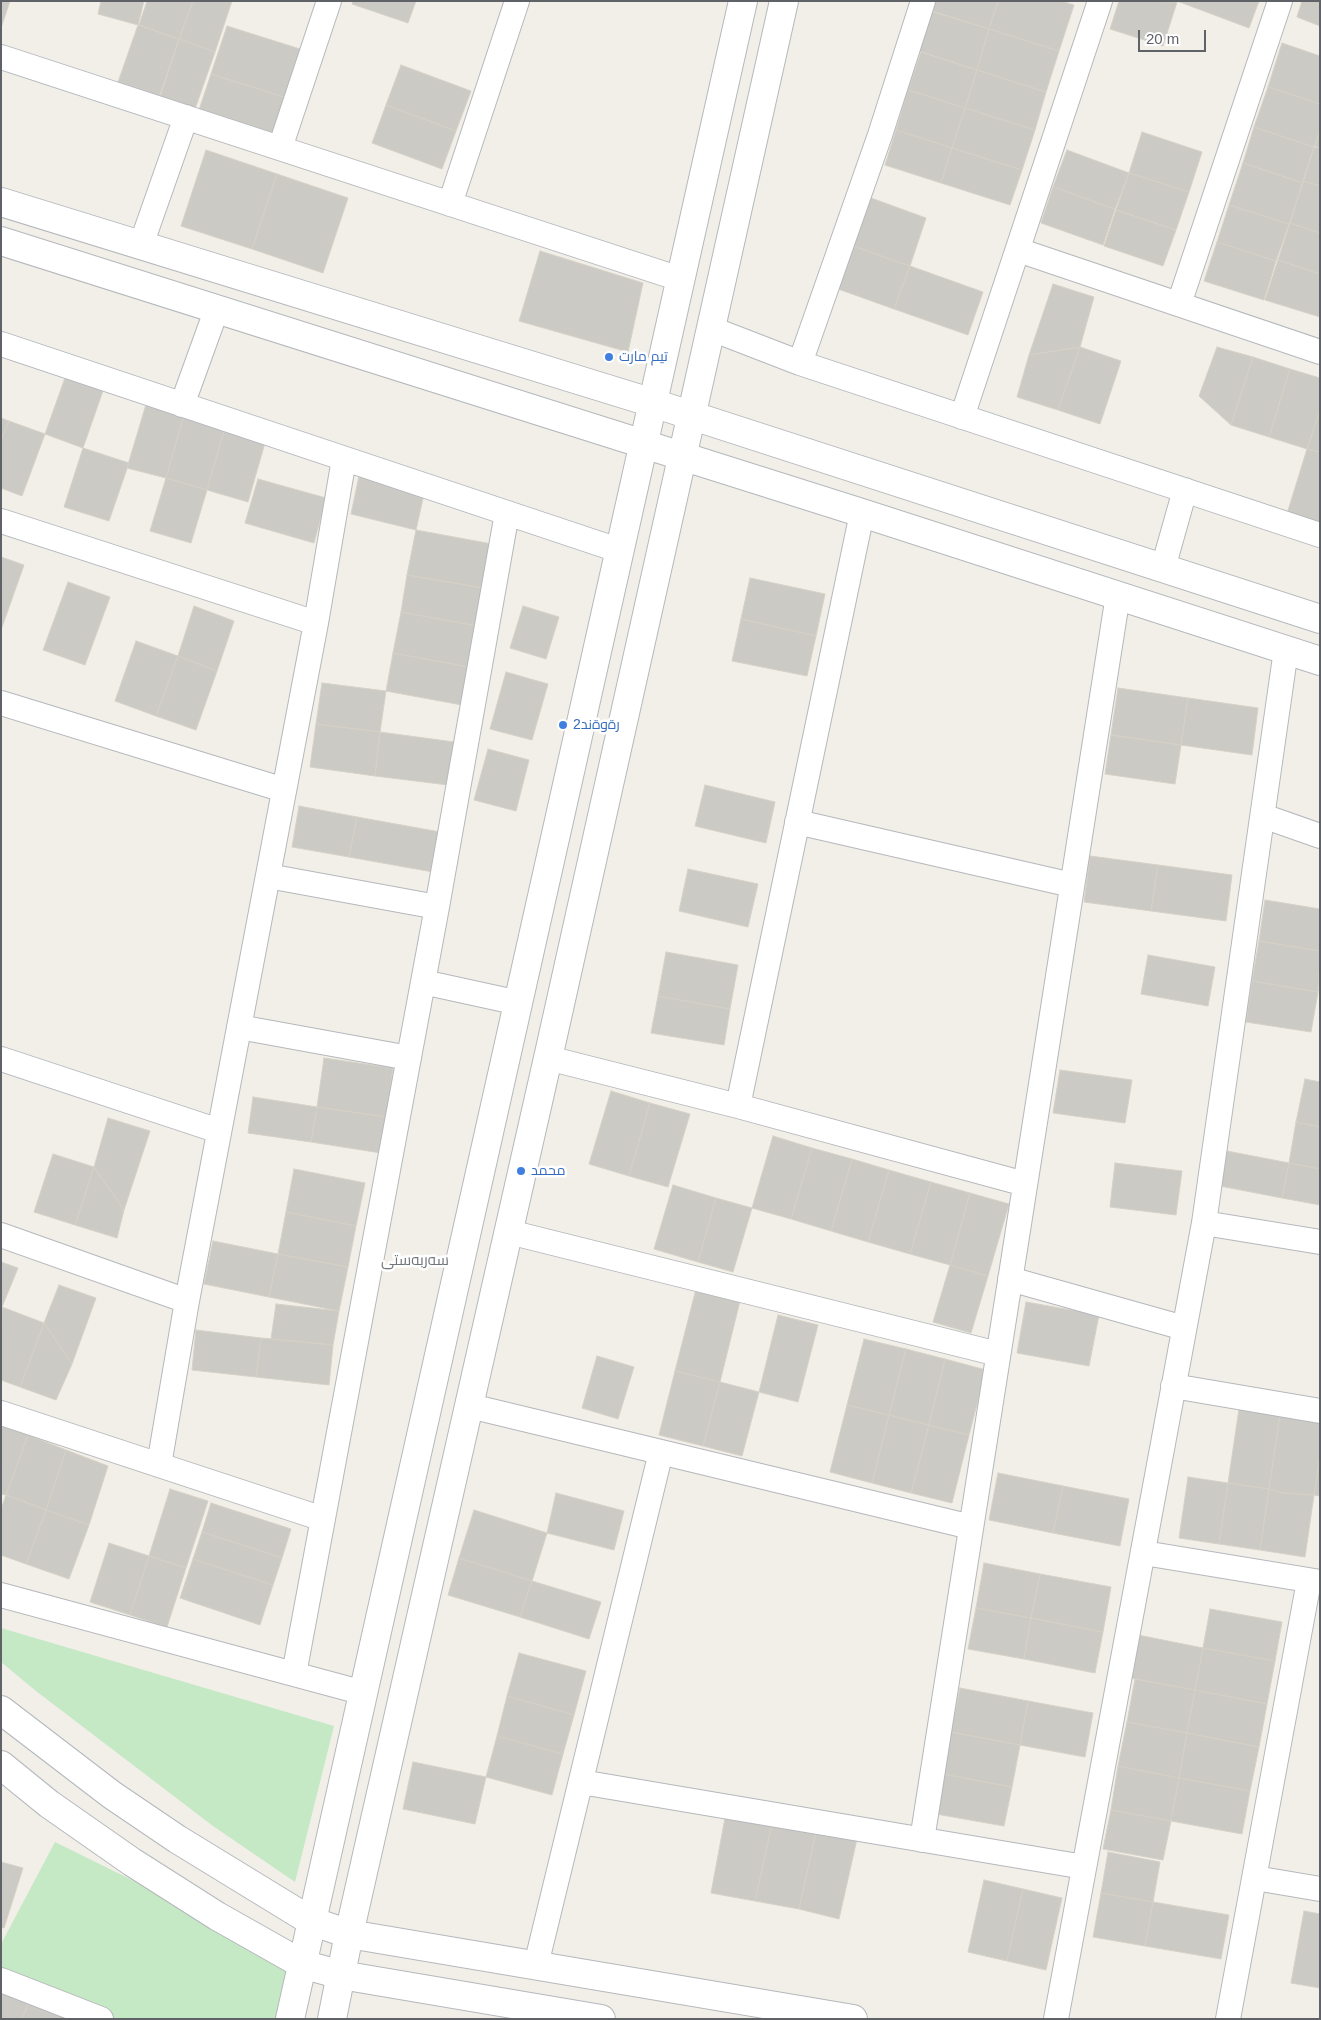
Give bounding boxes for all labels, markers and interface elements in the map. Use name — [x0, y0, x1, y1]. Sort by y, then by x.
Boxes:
scale bar — [1141, 20, 1208, 52]
text: 20 m — [1146, 30, 1179, 47]
place label: تیم مارت — [619, 349, 668, 365]
marker: تیم مارت — [603, 351, 615, 363]
place label: رةوةند2 — [573, 717, 620, 733]
marker: رةوةند2 — [557, 719, 569, 731]
place label: محمد — [531, 1163, 565, 1179]
marker: محمد — [515, 1165, 527, 1177]
district label: سه‌ربه‌ستی — [381, 1252, 449, 1270]

